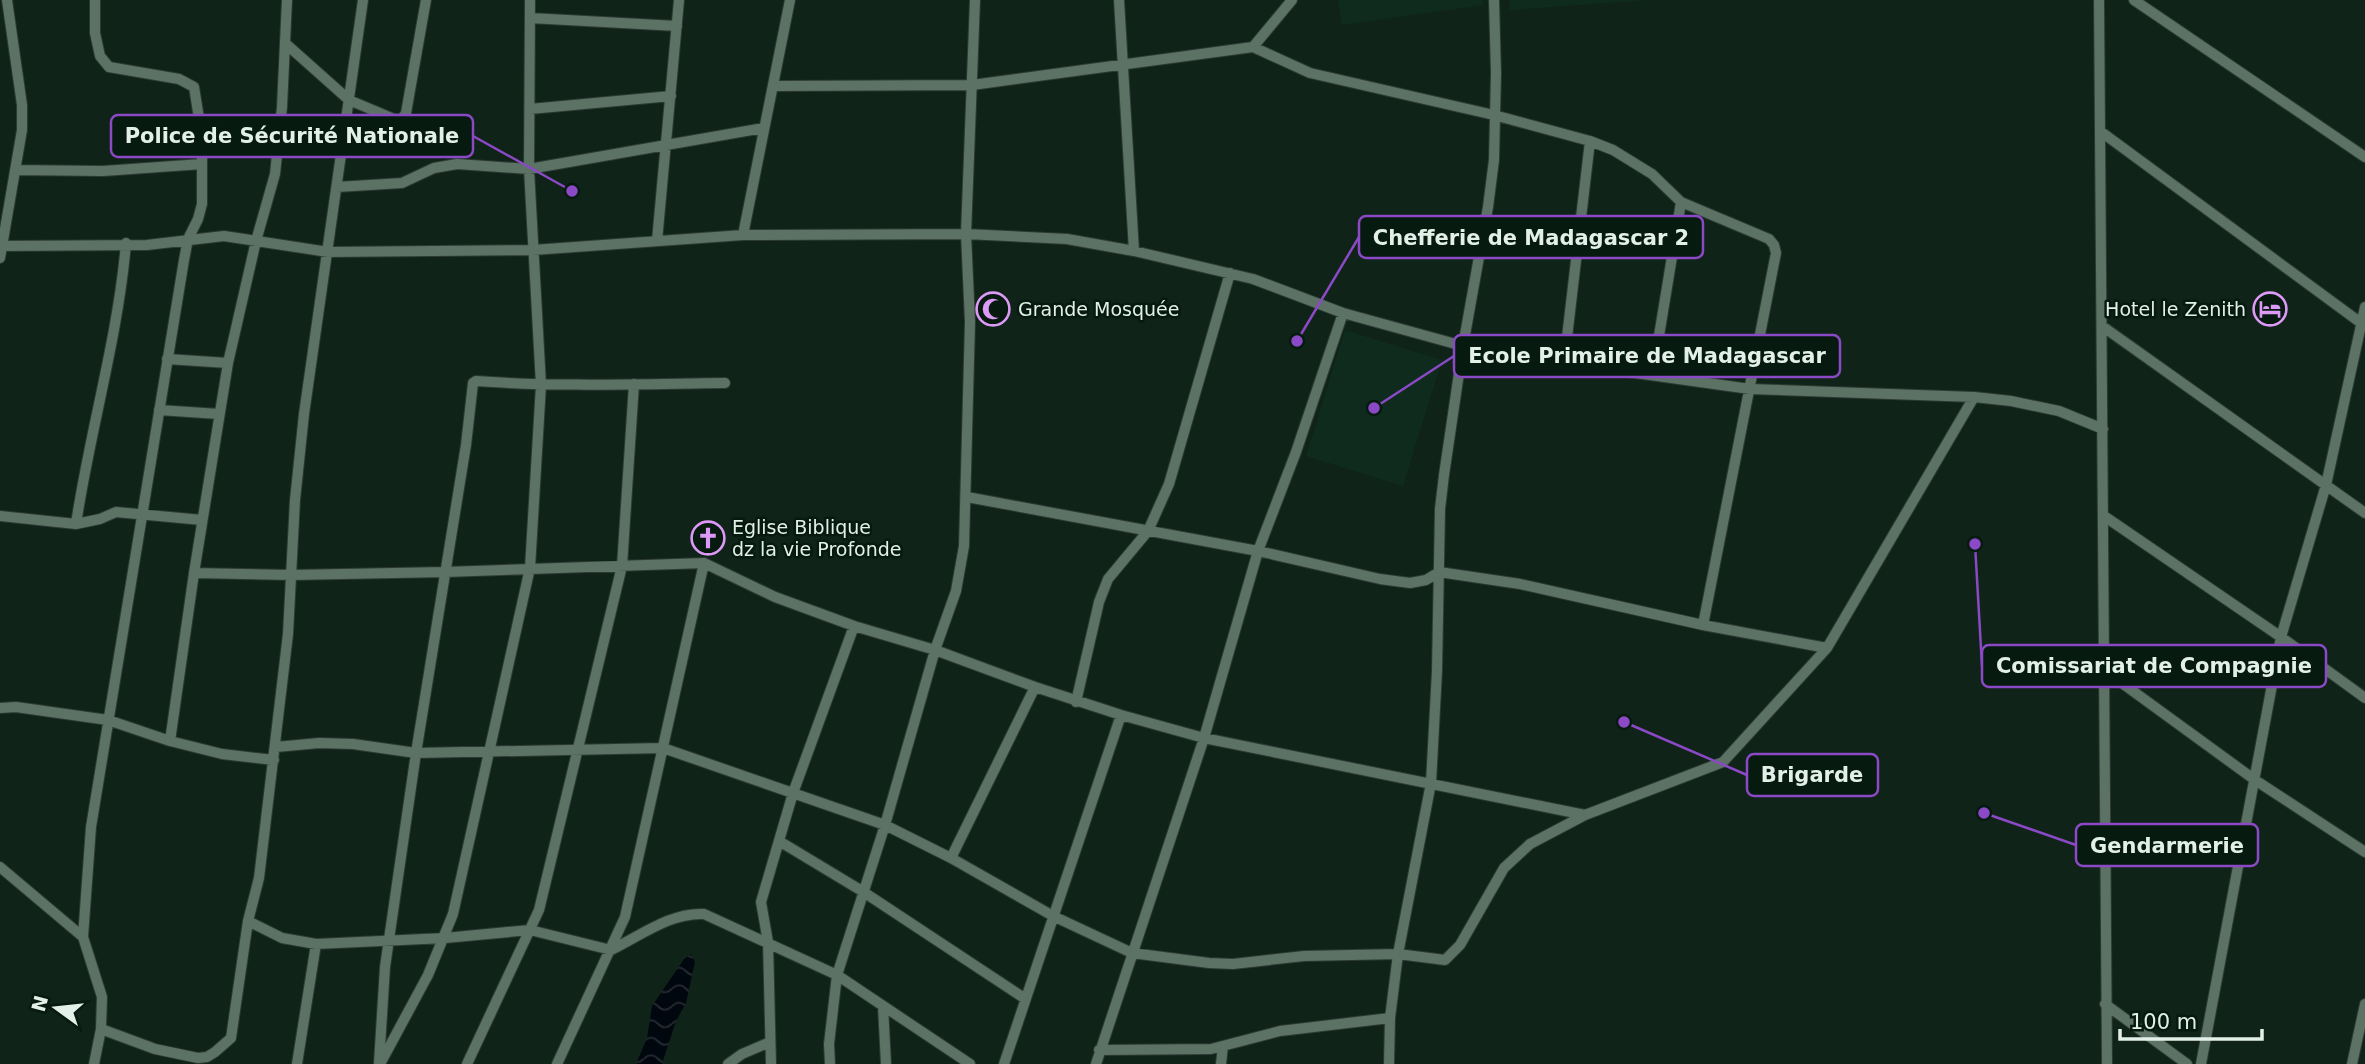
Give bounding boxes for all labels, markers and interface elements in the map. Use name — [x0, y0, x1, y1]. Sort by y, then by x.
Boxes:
callout: Police de Sécurité Nationale — [111, 115, 473, 157]
text: Police de Sécurité Nationale — [125, 124, 459, 148]
callout: Chefferie de Madagascar 2 — [1359, 216, 1703, 258]
text: Chefferie de Madagascar 2 — [1373, 226, 1689, 250]
mosque icon: Grande Mosquée — [974, 290, 1012, 328]
hotel icon: Hotel le Zenith — [2251, 290, 2289, 328]
place label: Grande Mosquée — [1018, 298, 1179, 320]
place label: Hotel le Zenith — [2105, 298, 2246, 320]
callout: Ecole Primaire de Madagascar — [1454, 335, 1840, 377]
text: Ecole Primaire de Madagascar — [1468, 344, 1826, 368]
place label: Eglise Biblique dz la vie Profonde — [732, 516, 902, 560]
church icon: Eglise Biblique dz la vie Profonde — [689, 519, 727, 557]
callout: Comissariat de Compagnie — [1982, 645, 2326, 687]
text: Comissariat de Compagnie — [1996, 654, 2312, 678]
callout: Brigarde — [1747, 754, 1878, 796]
text: Brigarde — [1761, 763, 1863, 787]
callout: Gendarmerie — [2076, 824, 2258, 866]
text: Gendarmerie — [2090, 834, 2244, 858]
north arrow — [21, 973, 91, 1043]
text: N — [27, 993, 52, 1014]
scale bar — [2120, 998, 2262, 1042]
text: 100 m — [2130, 1010, 2197, 1034]

